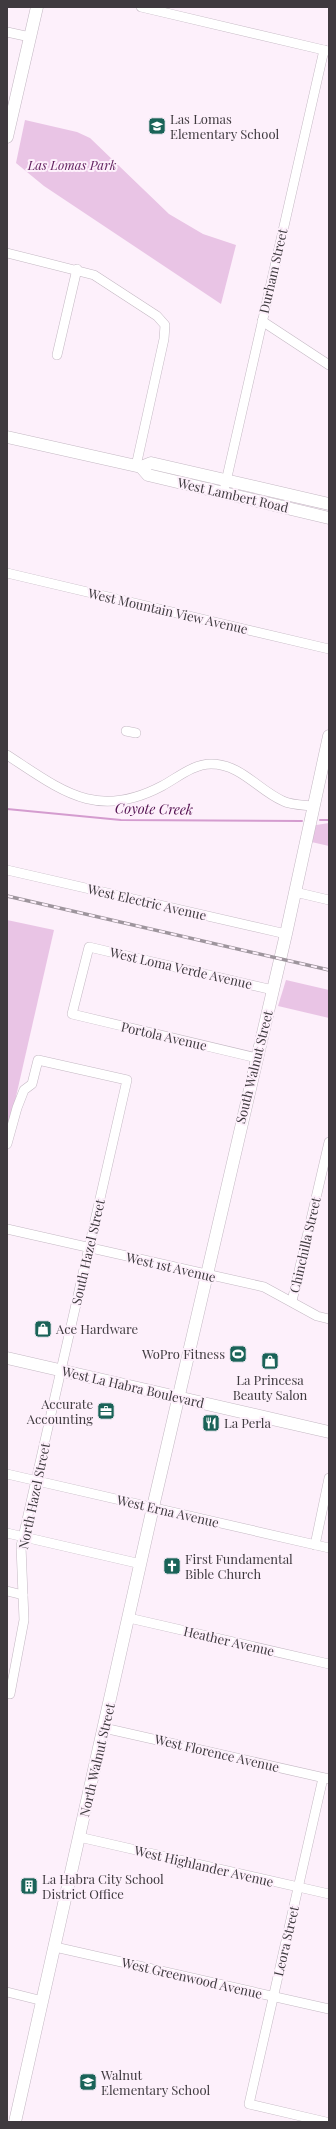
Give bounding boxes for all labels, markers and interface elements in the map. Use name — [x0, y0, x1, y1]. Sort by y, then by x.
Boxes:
place label: Las Lomas Elementary School — [170, 110, 279, 142]
school or university icon: Las Lomas Elementary School — [147, 116, 167, 136]
park label: Las Lomas Park — [27, 156, 117, 173]
street label: Durham Street — [255, 227, 291, 315]
street label: West Lambert Road — [175, 473, 291, 516]
street label: West Mountain View Avenue — [86, 584, 250, 637]
water label: Coyote Creek — [115, 798, 193, 819]
street label: West Electric Avenue — [85, 879, 209, 924]
street label: West Loma Verde Avenue — [107, 943, 254, 992]
street label: South Walnut Street — [231, 1008, 276, 1125]
street label: Portola Avenue — [119, 1017, 209, 1054]
street label: Chinchilla Street — [285, 1195, 324, 1294]
street label: South Hazel Street — [67, 1197, 108, 1306]
street label: West 1st Avenue — [124, 1248, 218, 1285]
shop icon: Ace Hardware — [33, 1319, 53, 1339]
place label: Ace Hardware — [55, 1320, 139, 1337]
sports icon: WoPro Fitness — [228, 1344, 248, 1364]
place label: WoPro Fitness — [141, 1345, 225, 1362]
shop icon: La Princesa Beauty Salon — [260, 1351, 280, 1371]
street label: West La Habra Boulevard — [59, 1362, 206, 1411]
place label: La Princesa Beauty Salon — [233, 1371, 308, 1403]
place label: Accurate Accounting — [26, 1395, 93, 1427]
office icon: Accurate Accounting — [96, 1401, 116, 1421]
restaurant icon: La Perla — [201, 1413, 221, 1433]
place label: La Perla — [224, 1414, 271, 1431]
street label: North Hazel Street — [14, 1441, 53, 1551]
street label: West Erna Avenue — [114, 1490, 221, 1531]
place label: First Fundamental Bible Church — [185, 1550, 293, 1582]
church icon: First Fundamental Bible Church — [162, 1556, 182, 1576]
street label: Heather Avenue — [182, 1622, 277, 1659]
street label: North Walnut Street — [75, 1701, 118, 1818]
street label: West Florence Avenue — [152, 1730, 281, 1775]
street label: West Highlander Avenue — [132, 1841, 276, 1890]
place label: La Habra City School District Office — [42, 1870, 164, 1902]
building icon: La Habra City School District Office — [19, 1876, 39, 1896]
street label: Leora Street — [269, 1904, 302, 1978]
street label: West Greenwood Avenue — [119, 1953, 264, 2002]
place label: Walnut Elementary School — [100, 2066, 210, 2098]
school or university icon: Walnut Elementary School — [78, 2072, 98, 2092]

